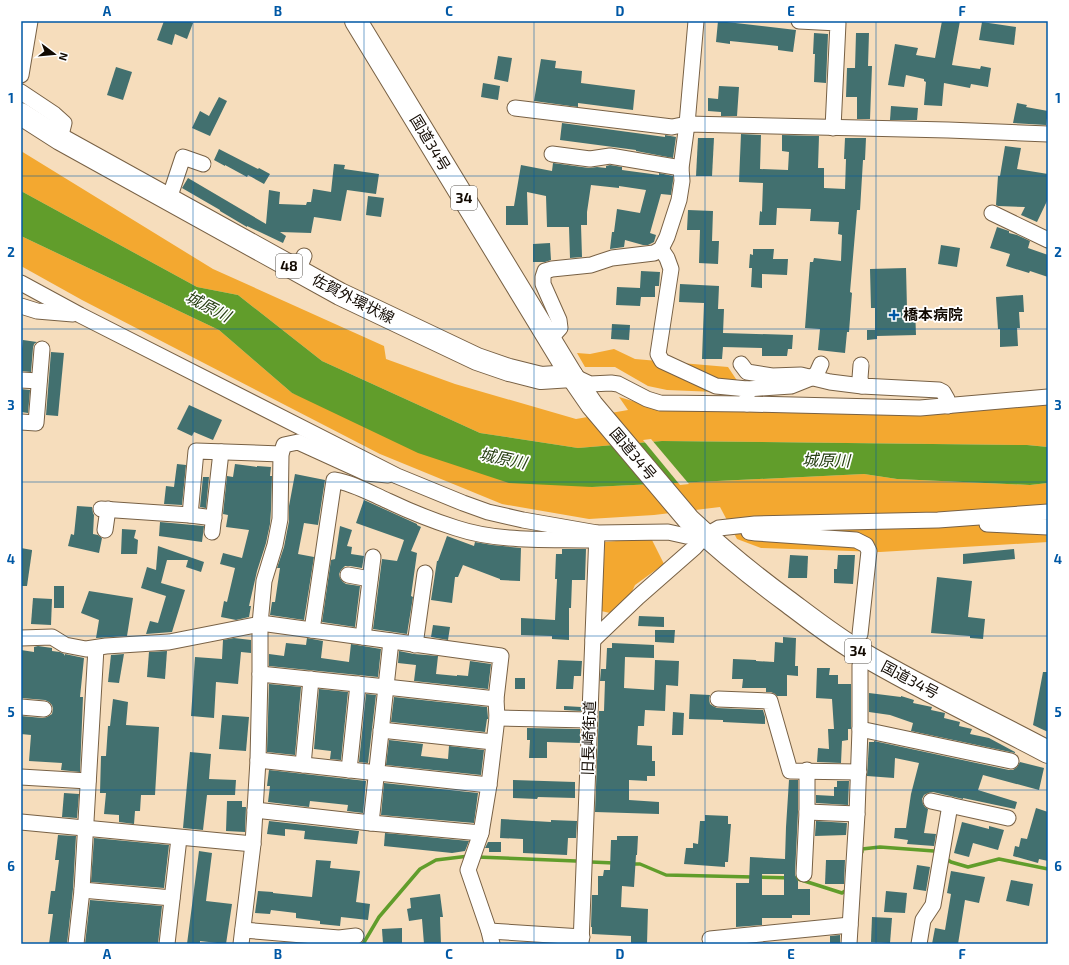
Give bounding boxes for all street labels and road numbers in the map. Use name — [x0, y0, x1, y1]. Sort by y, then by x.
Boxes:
street label: 国道34号 — [407, 111, 455, 174]
road number: 34 — [451, 186, 477, 210]
road number: 48 — [276, 254, 302, 278]
street label: 佐賀外環状線 — [309, 270, 398, 327]
street label: 国道34号 — [607, 424, 661, 483]
road number: 34 — [845, 639, 871, 663]
street label: 国道34号 — [879, 656, 942, 702]
street label: 旧長崎街道 — [578, 700, 598, 776]

